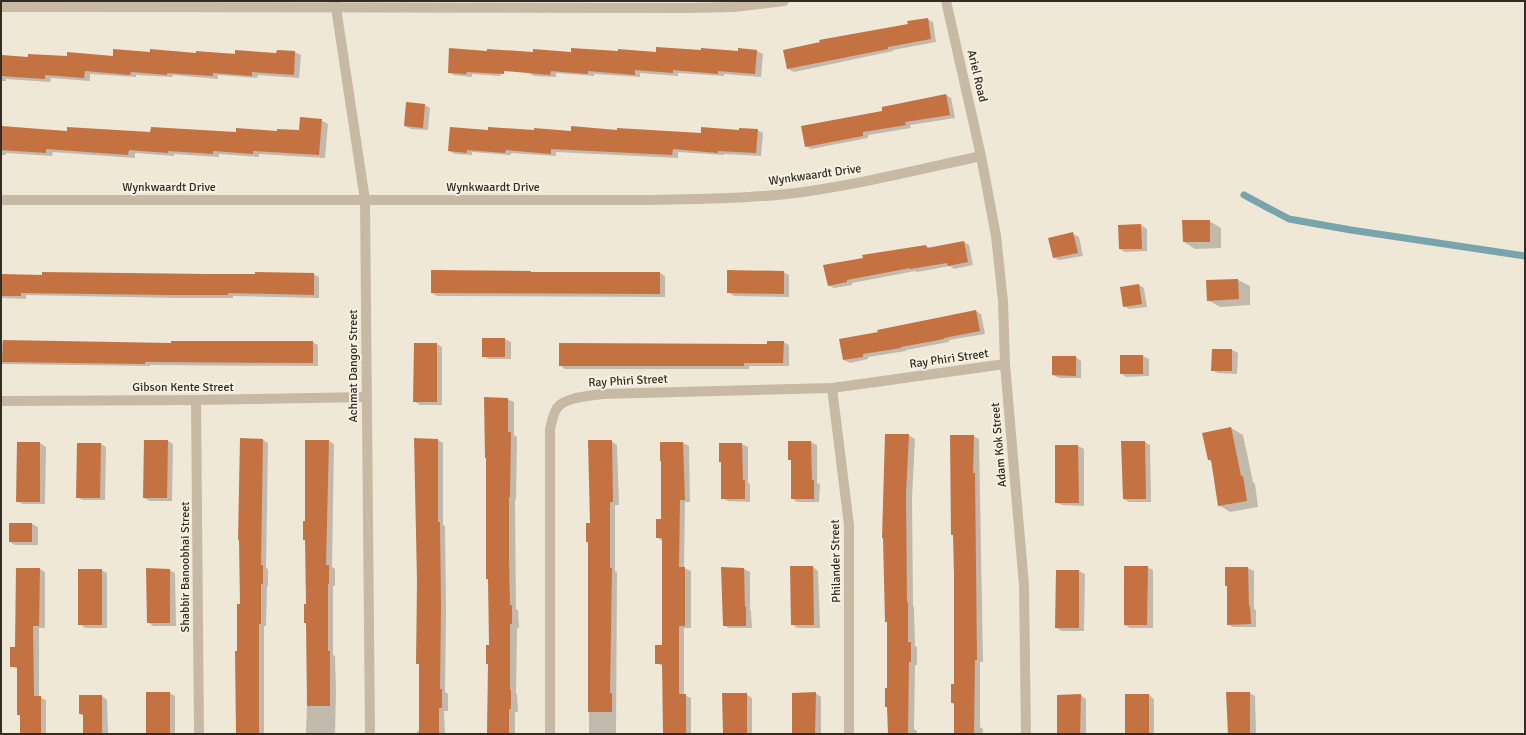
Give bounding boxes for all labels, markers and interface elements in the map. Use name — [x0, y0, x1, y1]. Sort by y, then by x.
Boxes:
street label: Ariel Road — [964, 48, 990, 104]
street label: Wynkwaardt Drive — [768, 161, 862, 189]
street label: Wynkwaardt Drive — [122, 180, 216, 195]
street label: Wynkwaardt Drive — [446, 180, 540, 195]
street label: Achmat Dangor Street — [346, 310, 361, 422]
street label: Ray Phiri Street — [909, 346, 989, 372]
street label: Ray Phiri Street — [588, 371, 668, 391]
street label: Gibson Kente Street — [132, 380, 234, 395]
street label: Adam Kok Street — [988, 402, 1010, 488]
street label: Shabbir Banoobhai Street — [178, 502, 193, 632]
street label: Philander Street — [828, 519, 844, 603]

